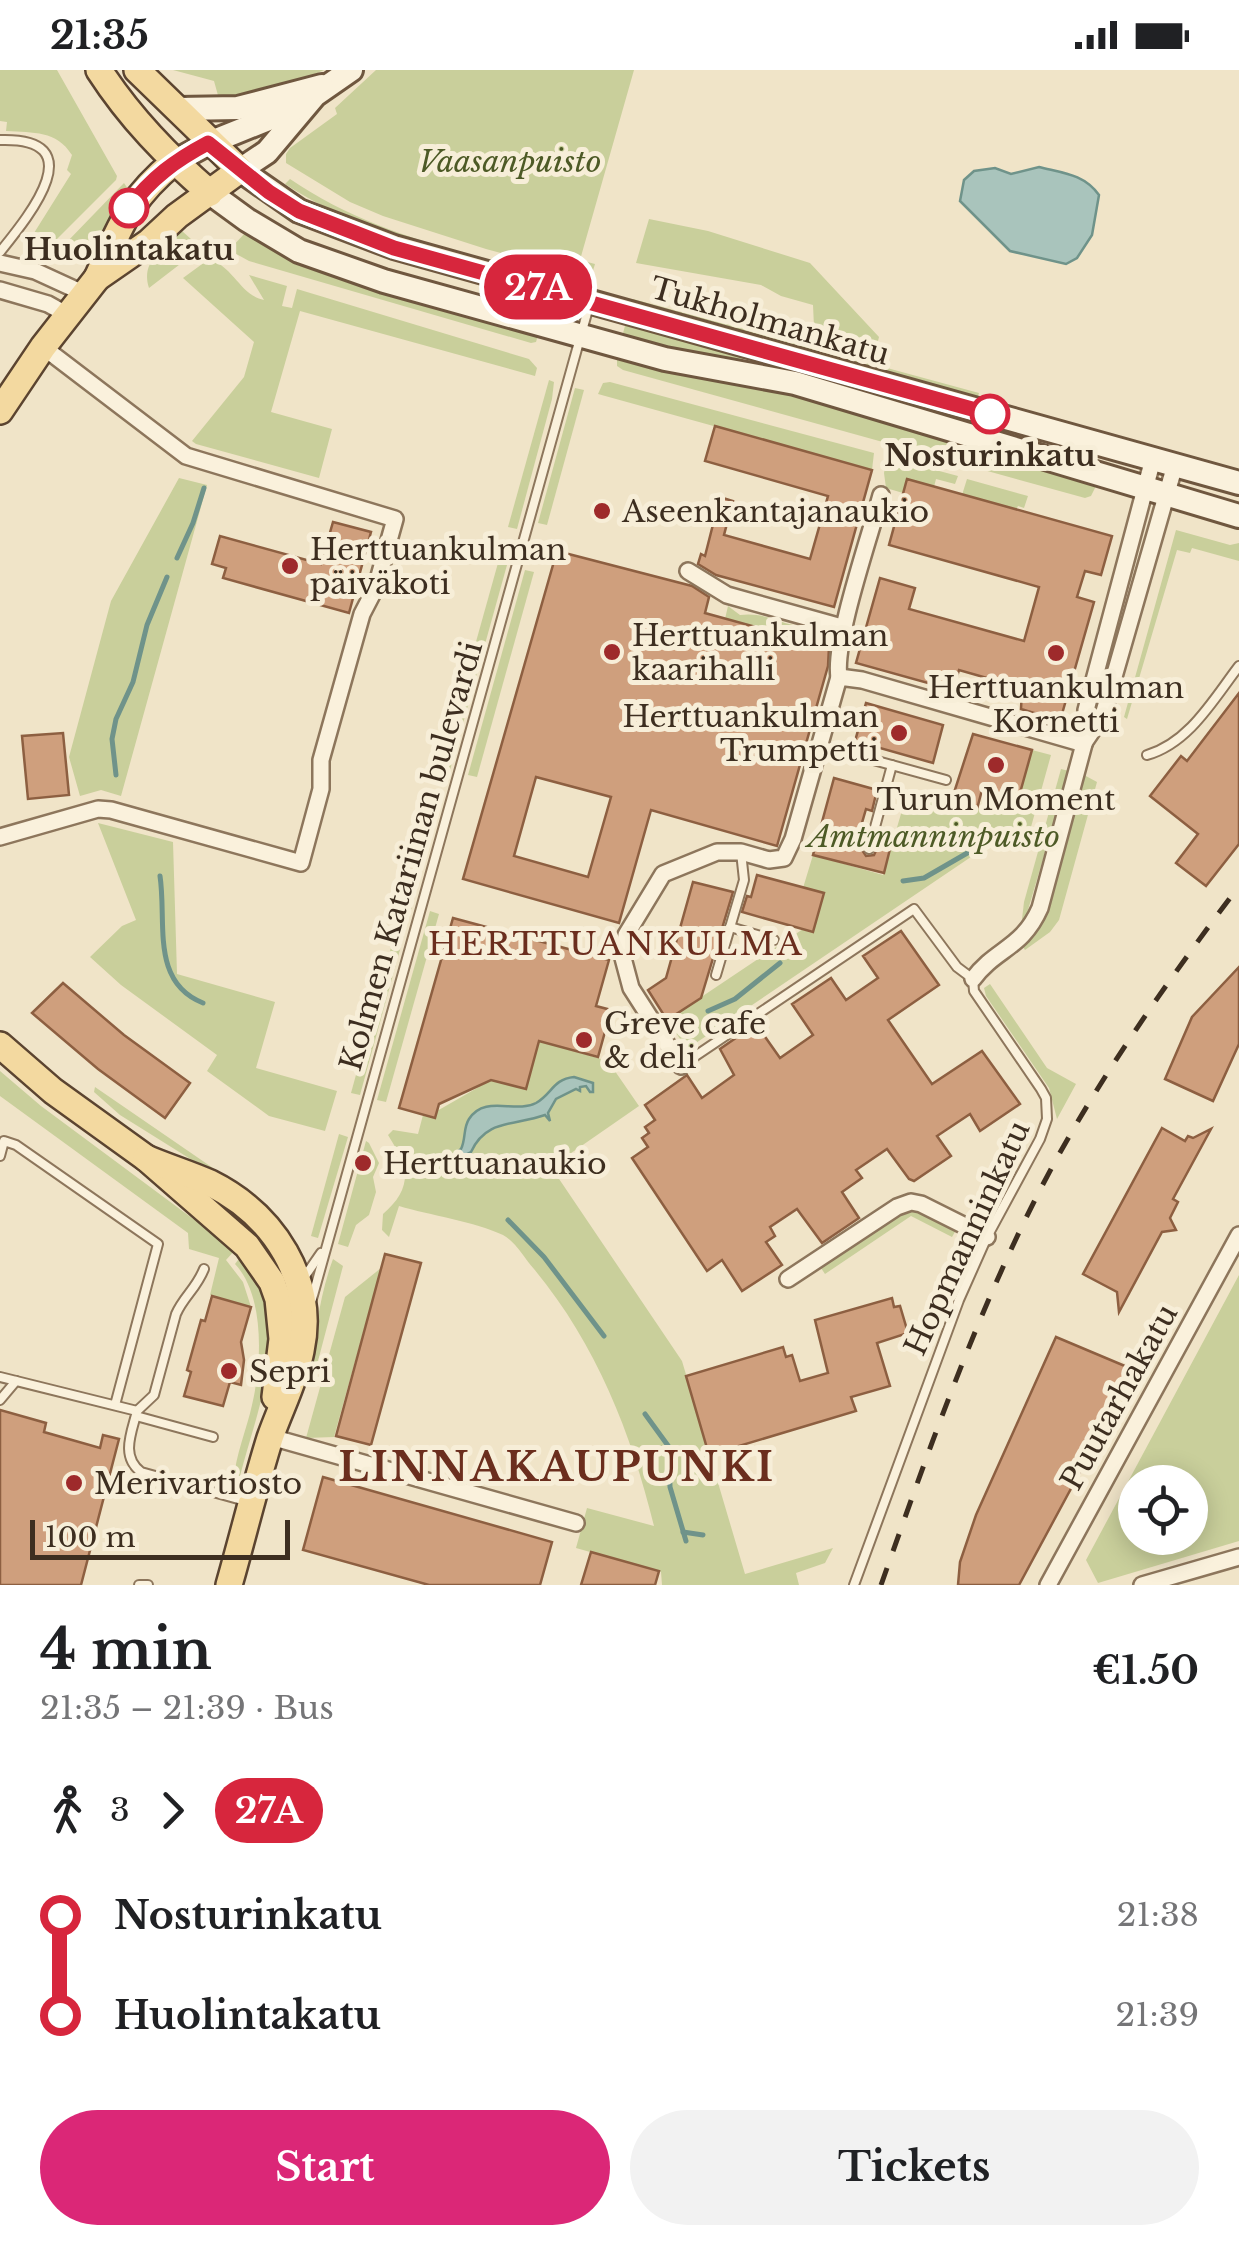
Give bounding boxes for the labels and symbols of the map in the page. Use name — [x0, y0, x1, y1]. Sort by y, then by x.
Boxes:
park label: Vaasanpuisto — [419, 143, 602, 180]
marker: Huolintakatu — [110, 189, 148, 227]
place label: Huolintakatu — [24, 231, 234, 268]
line badge: 27A — [480, 254, 596, 320]
street label: Tukholmankatu — [646, 269, 894, 373]
marker: Nosturinkatu — [971, 395, 1009, 433]
place label: Nosturinkatu — [884, 437, 1096, 474]
place label: Aseenkantajanaukio — [621, 493, 929, 530]
marker: Aseenkantajanaukio — [591, 500, 613, 522]
place label: Herttuankulman päiväkoti — [310, 531, 566, 602]
marker: Herttuankulman päiväkoti — [279, 555, 301, 577]
place label: Herttuankulman kaarihalli — [632, 617, 888, 688]
street label: Kolmen Katariinan bulevardi — [332, 637, 490, 1075]
marker: Herttuankulman kaarihalli — [601, 641, 623, 663]
marker: Herttuankulman Kornetti — [1045, 642, 1067, 664]
place label: Herttuankulman Kornetti — [928, 669, 1184, 740]
place label: Herttuankulman Trumpetti — [623, 698, 879, 769]
marker: Herttuankulman Trumpetti — [888, 722, 910, 744]
marker: Turun Moment — [985, 754, 1007, 776]
place label: Turun Moment — [876, 781, 1116, 818]
park label: Amtmanninpuisto — [804, 818, 1060, 855]
district label: HERTTUANKULMA — [428, 924, 804, 964]
place label: Greve cafe & deli — [604, 1005, 766, 1076]
marker: Greve cafe & deli — [573, 1029, 595, 1051]
street label: Hopmanninkatu — [896, 1115, 1038, 1361]
place label: Herttuanaukio — [383, 1145, 607, 1182]
marker: Herttuanaukio — [352, 1152, 374, 1174]
street label: Puutarhakatu — [1053, 1298, 1185, 1496]
place label: Sepri — [249, 1353, 330, 1390]
marker: Sepri — [218, 1360, 240, 1382]
district label: LINNAKAUPUNKI — [338, 1442, 776, 1492]
place label: Merivartiosto — [94, 1465, 302, 1502]
marker: Merivartiosto — [63, 1472, 85, 1494]
scale bar — [30, 1515, 290, 1560]

